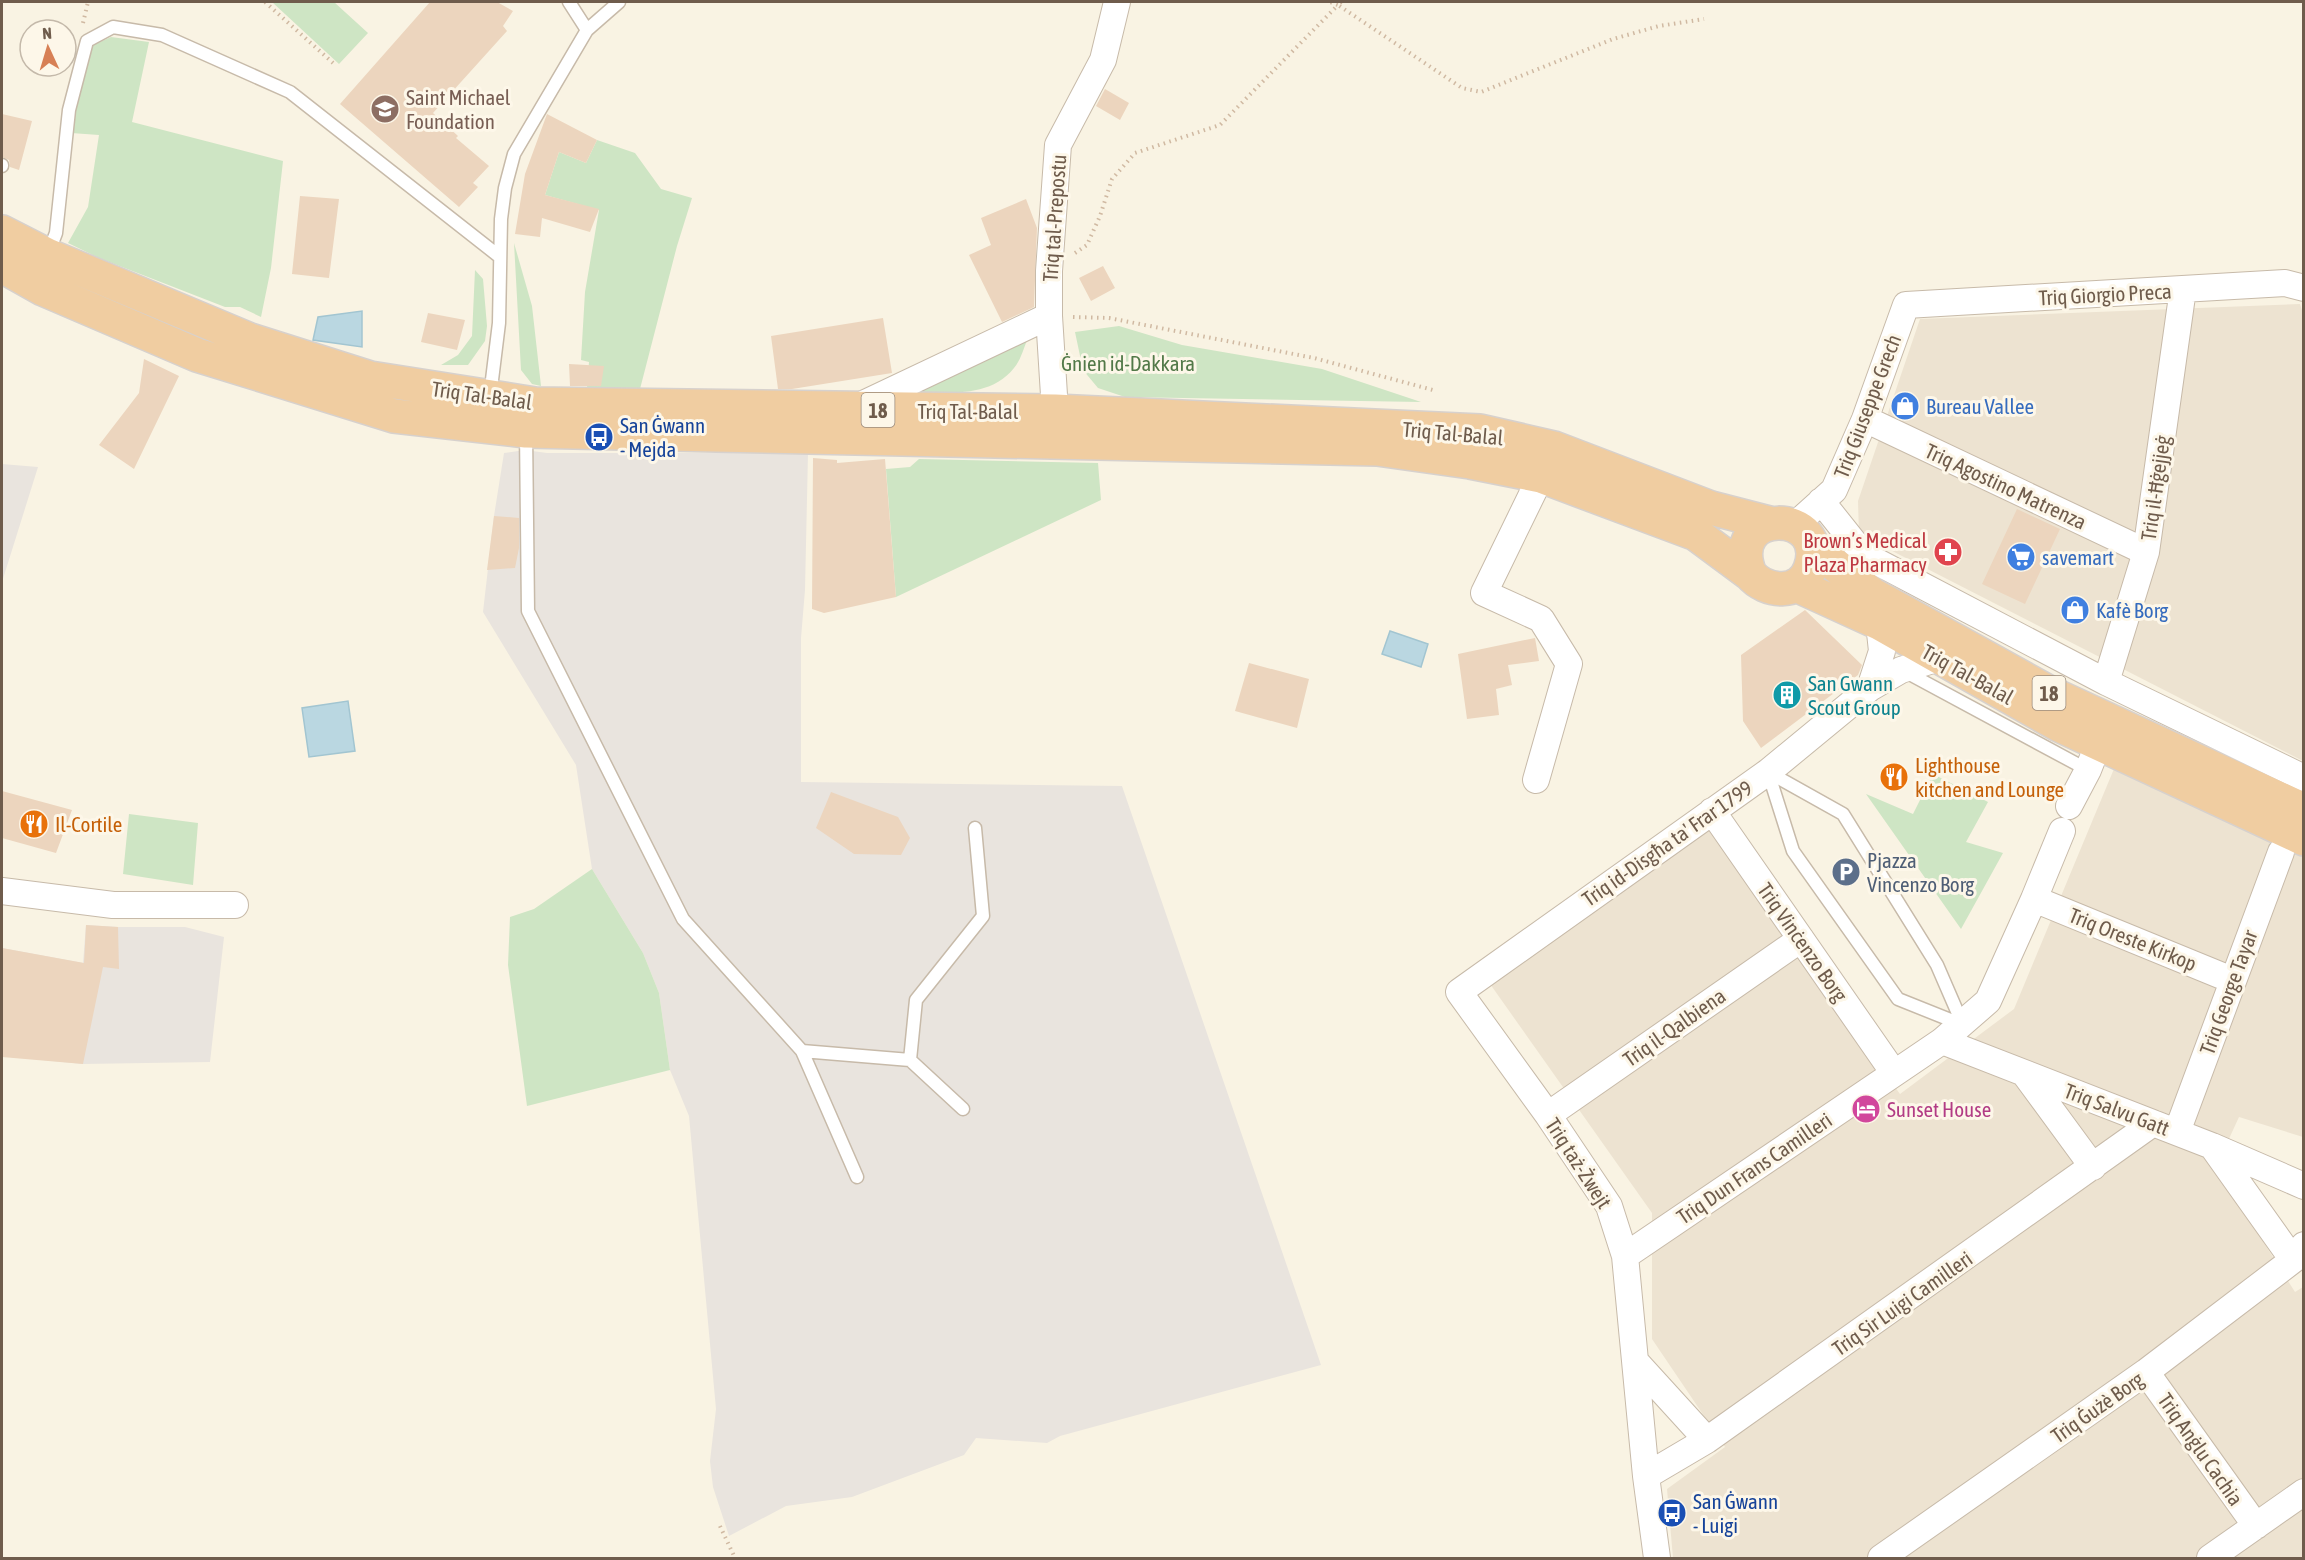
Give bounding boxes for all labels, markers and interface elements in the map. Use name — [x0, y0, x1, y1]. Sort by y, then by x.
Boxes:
north arrow — [18, 18, 78, 78]
text: N — [42, 24, 52, 42]
place label: Saint Michael Foundation — [406, 85, 511, 133]
school or university icon: Saint Michael Foundation — [369, 93, 401, 125]
street label: Triq tal-Prepostu — [1038, 153, 1070, 283]
street label: Triq Giorgio Preca — [2038, 279, 2172, 309]
street label: Triq Giuseppe Grech — [1829, 331, 1905, 481]
park label: Ġnien id-Dakkara — [1061, 351, 1195, 375]
street label: Triq Tal-Balal — [430, 376, 534, 414]
shop icon: Bureau Vallee — [1889, 390, 1921, 422]
road number: 18 — [862, 393, 894, 427]
place label: Bureau Vallee — [1926, 394, 2034, 418]
street label: Triq Tal-Balal — [918, 399, 1019, 423]
place label: San Ġwann - Mejda — [620, 413, 705, 461]
street label: Triq Tal-Balal — [1402, 417, 1505, 449]
bus stop icon: San Ġwann - Mejda — [583, 421, 615, 453]
street label: Triq il-Ħġejjeġ — [2136, 434, 2174, 542]
street label: Triq Agostino Matrenza — [1922, 438, 2090, 534]
place label: Brown’s Medical Plaza Pharmacy — [1803, 528, 1927, 576]
pharmacy icon: Brown’s Medical Plaza Pharmacy — [1932, 536, 1964, 568]
supermarket icon: savemart — [2005, 541, 2037, 573]
place label: savemart — [2042, 545, 2114, 569]
shop icon: Kafè Borg — [2059, 594, 2091, 626]
place label: Kafè Borg — [2096, 598, 2168, 622]
street label: Triq Tal-Balal — [1918, 639, 2018, 709]
place label: San Gwann Scout Group — [1808, 671, 1901, 719]
road number: 18 — [2032, 676, 2066, 710]
building icon: San Gwann Scout Group — [1771, 679, 1803, 711]
place label: Lighthouse kitchen and Lounge — [1915, 753, 2064, 801]
restaurant icon: Lighthouse kitchen and Lounge — [1878, 761, 1910, 793]
street label: Triq id-Disgħa ta' Frar 1799 — [1577, 775, 1757, 911]
restaurant icon: Il-Cortile — [18, 808, 50, 840]
place label: Il-Cortile — [55, 812, 122, 836]
place label: Pjazza Vincenzo Borg — [1867, 848, 1974, 896]
parking icon: Pjazza Vincenzo Borg — [1830, 856, 1862, 888]
street label: Triq Vinċenzo Borg — [1753, 878, 1853, 1006]
street label: Triq Oreste Kirkop — [2066, 903, 2200, 976]
street label: Triq George Tayar — [2194, 926, 2262, 1058]
street label: Triq il-Qalbiena — [1618, 983, 1730, 1071]
street label: Triq Salvu Gatt — [2061, 1078, 2173, 1140]
hotel icon: Sunset House — [1850, 1093, 1882, 1125]
place label: Sunset House — [1887, 1097, 1991, 1121]
street label: Triq Dun Frans Camilleri — [1672, 1107, 1836, 1229]
street label: Triq taż-Żwejt — [1541, 1113, 1617, 1213]
street label: Triq Sir Luigi Camilleri — [1828, 1246, 1976, 1360]
street label: Triq Ġużè Borg — [2046, 1366, 2148, 1448]
street label: Triq Anġlu Cachia — [2153, 1388, 2249, 1510]
place label: San Ġwann - Luigi — [1693, 1489, 1778, 1537]
bus stop icon: San Ġwann - Luigi — [1656, 1497, 1688, 1529]

